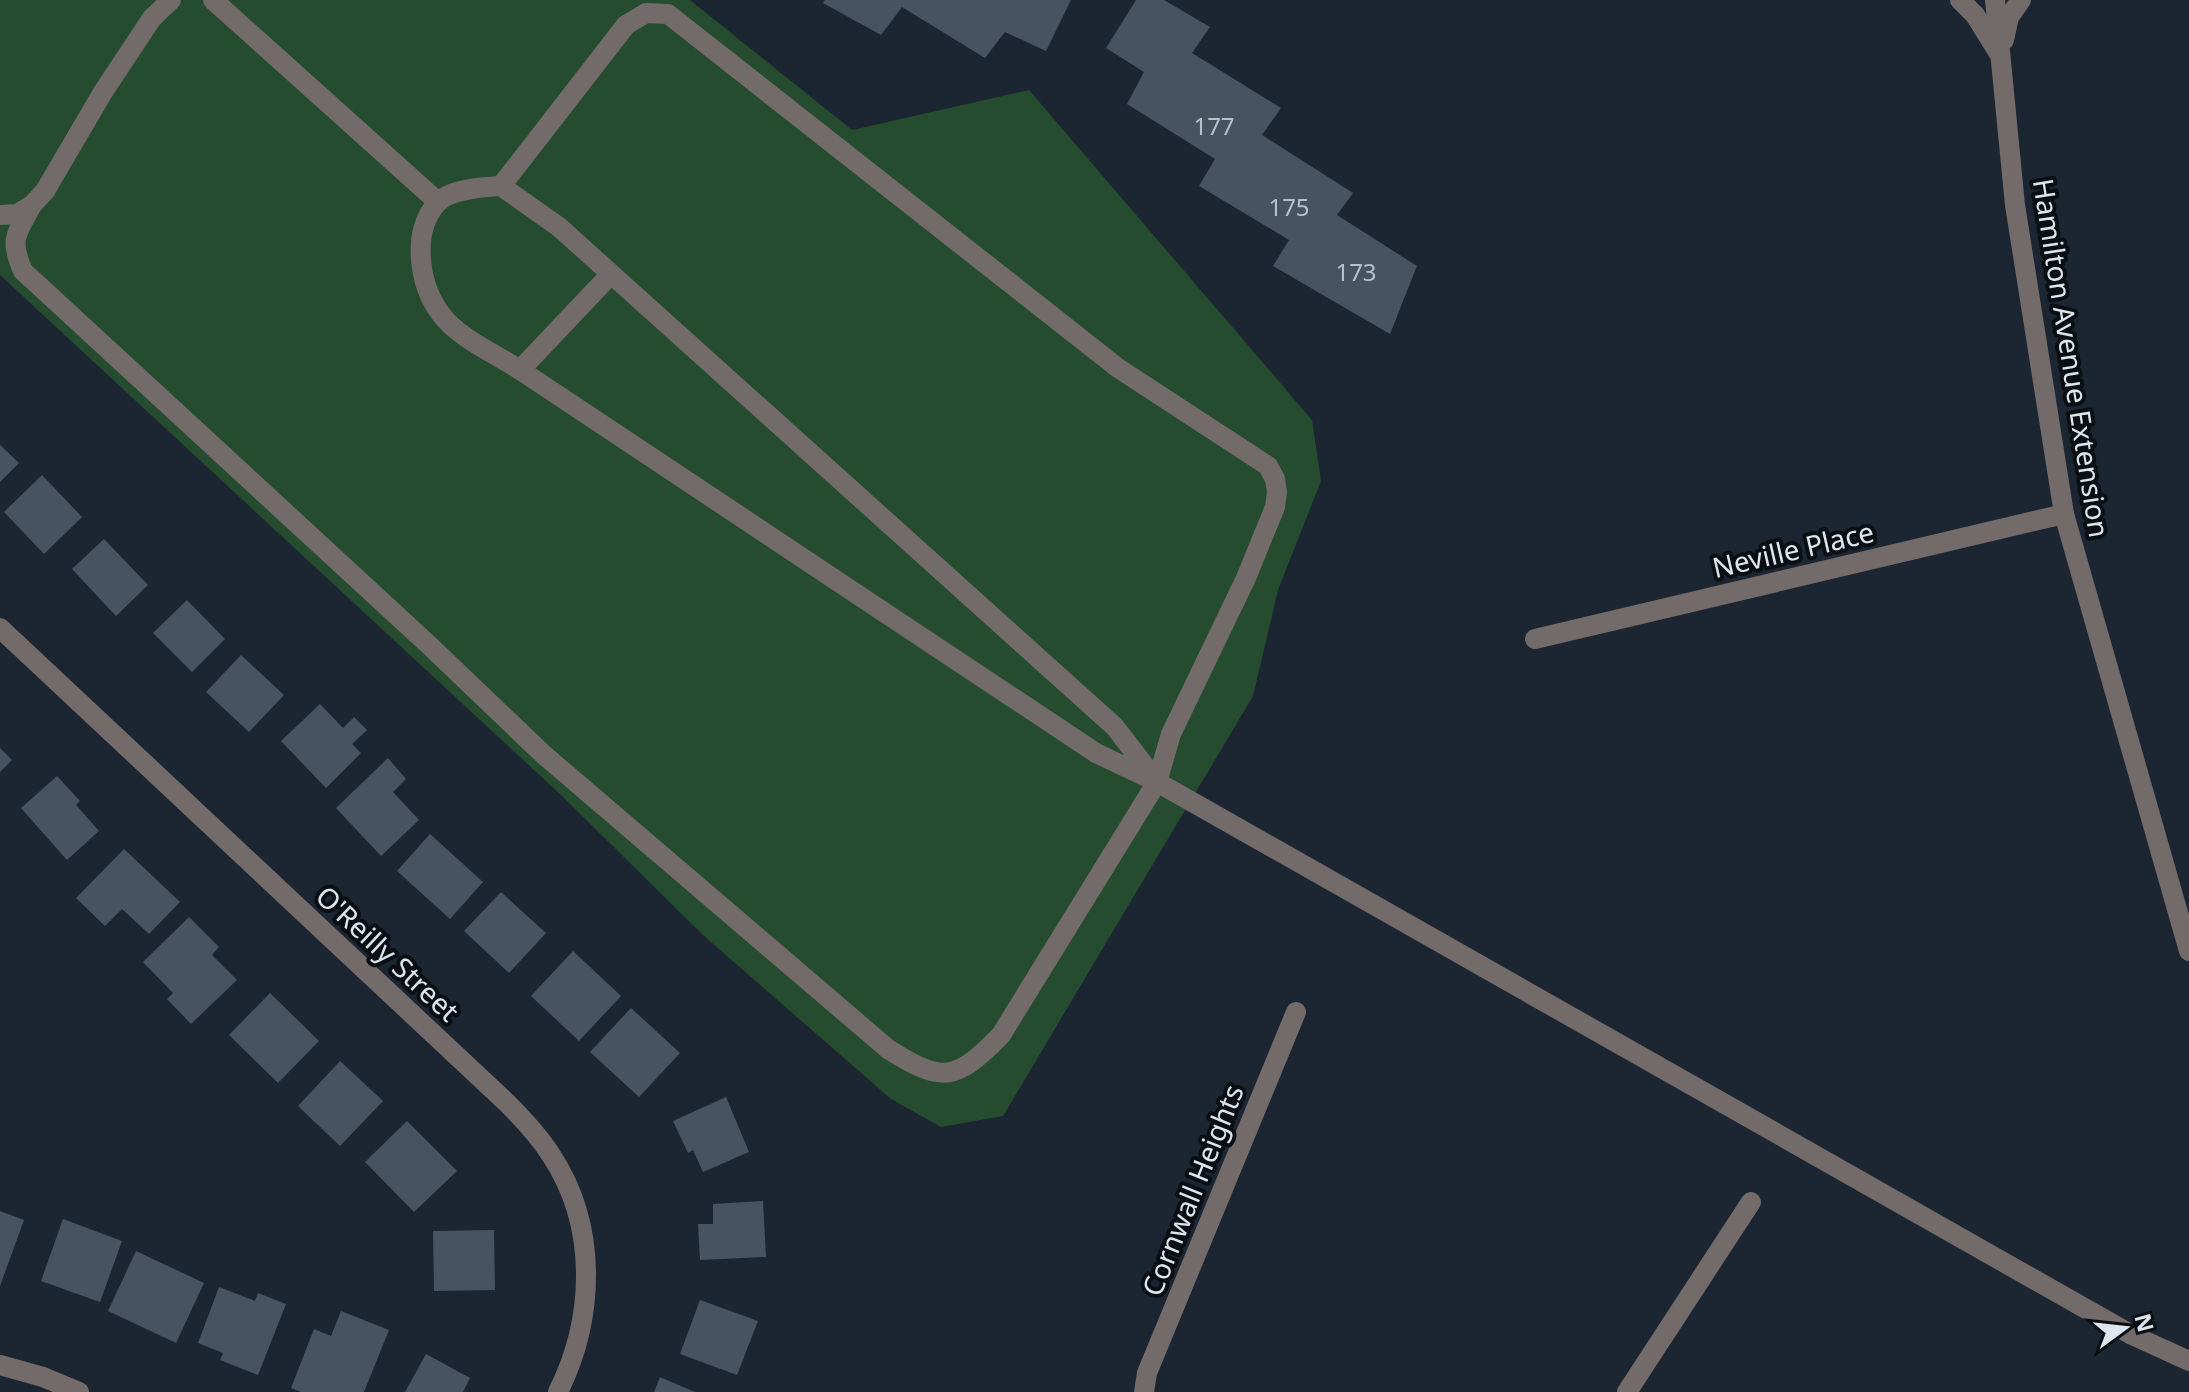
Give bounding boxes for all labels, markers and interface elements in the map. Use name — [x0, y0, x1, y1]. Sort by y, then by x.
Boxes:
house number: 177 — [1193, 109, 1235, 142]
street label: Hamilton Avenue Extension — [2025, 176, 2119, 540]
house number: 175 — [1268, 190, 1310, 223]
house number: 173 — [1335, 255, 1377, 288]
street label: Neville Place — [1709, 512, 1877, 586]
street label: O'Reilly Street — [308, 877, 468, 1029]
street label: Cornwall Heights — [1132, 1079, 1252, 1301]
north arrow — [2085, 1288, 2165, 1368]
text: N — [2128, 1310, 2162, 1335]

